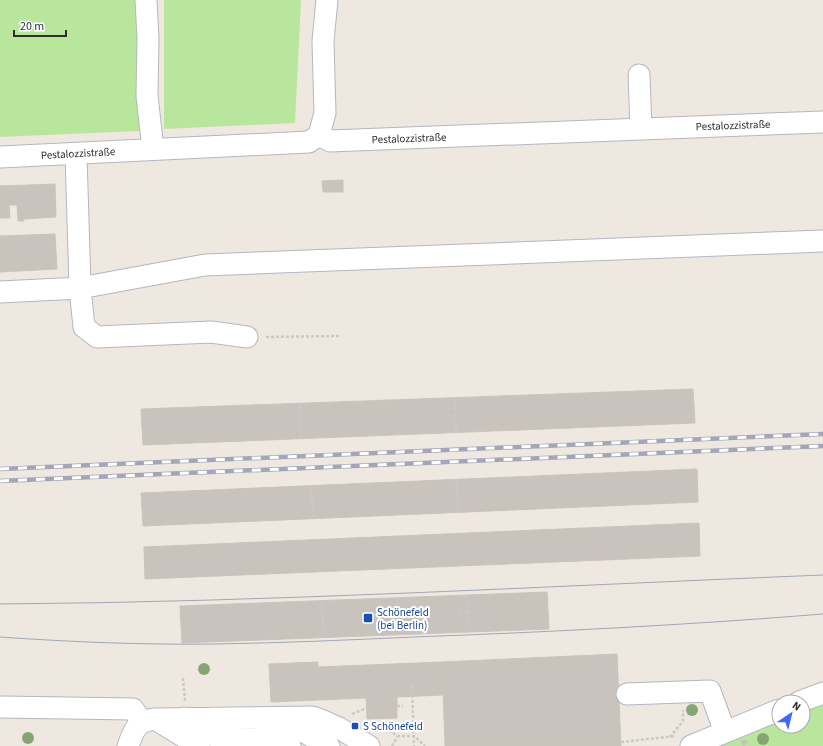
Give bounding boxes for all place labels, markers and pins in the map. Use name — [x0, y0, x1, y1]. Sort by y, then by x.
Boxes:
place label: Schönefeld (bei Berlin) — [377, 605, 429, 633]
marker: Schönefeld (bei Berlin) — [362, 612, 374, 624]
place label: S Schönefeld — [363, 719, 423, 734]
marker: S Schönefeld — [350, 721, 360, 731]

